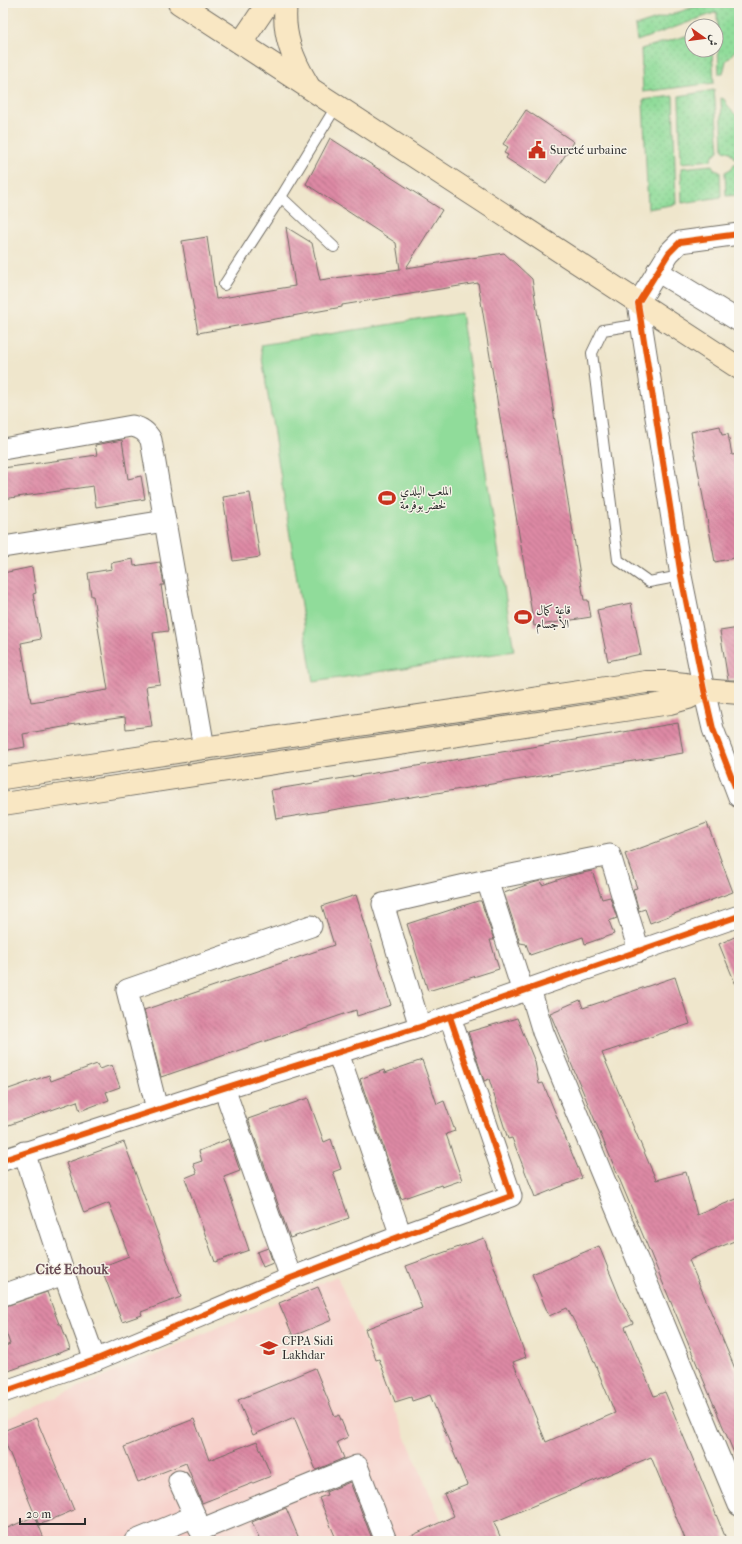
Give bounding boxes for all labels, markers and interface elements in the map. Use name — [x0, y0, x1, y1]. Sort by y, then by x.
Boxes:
north arrow — [684, 18, 724, 58]
text: ش — [706, 33, 721, 47]
public building icon: Sureté urbaine — [527, 140, 547, 160]
place label: Sureté urbaine — [550, 143, 627, 157]
place label: الملعب البلدي لخضر بوفرمة — [400, 484, 452, 513]
sports icon: الملعب البلدي لخضر بوفرمة — [377, 488, 397, 508]
place label: قاعة كمال الأجسام — [536, 603, 571, 635]
sports icon: قاعة كمال الأجسام — [513, 607, 533, 627]
district label: Cité Echouk — [36, 1261, 109, 1278]
place label: CFPA Sidi Lakhdar — [282, 1334, 334, 1362]
school or university icon: CFPA Sidi Lakhdar — [259, 1338, 279, 1358]
scale bar — [20, 1500, 85, 1526]
text: 20 m — [26, 1507, 51, 1521]

